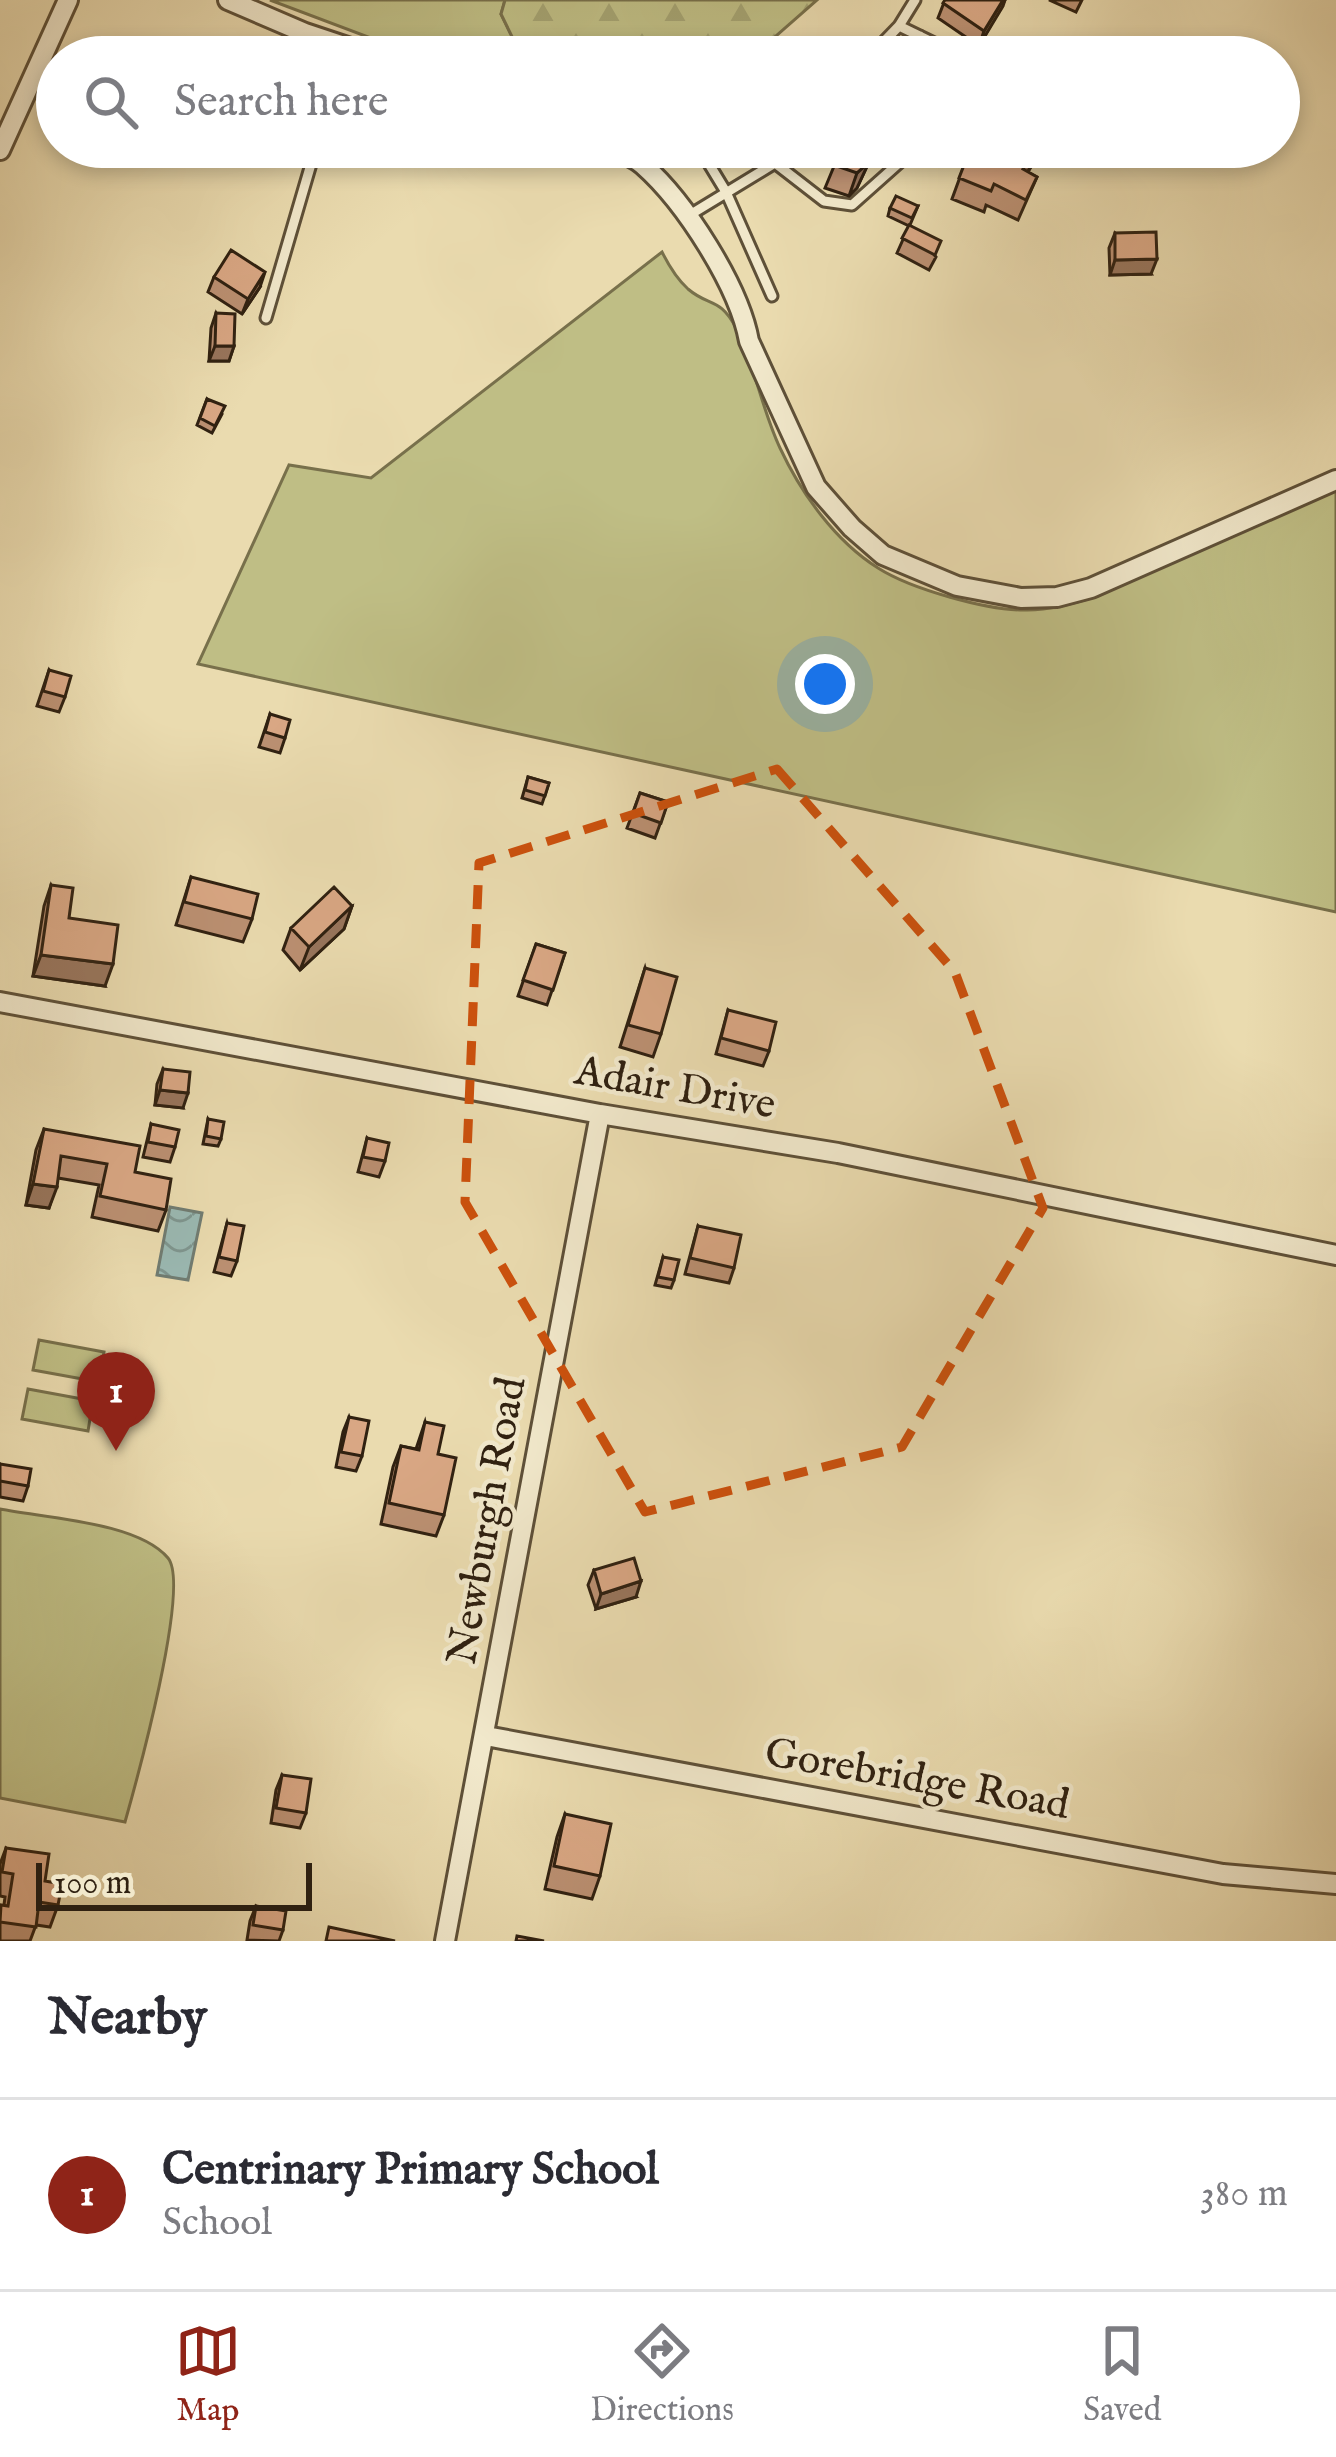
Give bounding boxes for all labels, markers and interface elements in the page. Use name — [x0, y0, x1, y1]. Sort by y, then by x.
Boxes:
search box — [36, 36, 1300, 168]
icon: search — [78, 69, 144, 135]
text: Search here — [174, 74, 388, 131]
your location — [795, 654, 855, 714]
street label: Adair Drive — [570, 1045, 779, 1133]
pin: 1 — [77, 1352, 155, 1451]
street label: Newburgh Road — [437, 1373, 539, 1669]
street label: Gorebridge Road — [761, 1727, 1074, 1833]
scale bar — [36, 1857, 312, 1910]
text: 100 m — [54, 1863, 131, 1905]
text: Nearby — [48, 1987, 207, 2052]
text: Centrinary Primary School — [162, 2142, 659, 2199]
text: 1 — [80, 2170, 94, 2219]
text: 380 m — [1200, 2170, 1288, 2219]
text: School — [162, 2199, 272, 2248]
tab: Map — [175, 2318, 241, 2432]
tab: Directions — [590, 2318, 734, 2432]
tab: Saved — [1083, 2318, 1161, 2432]

